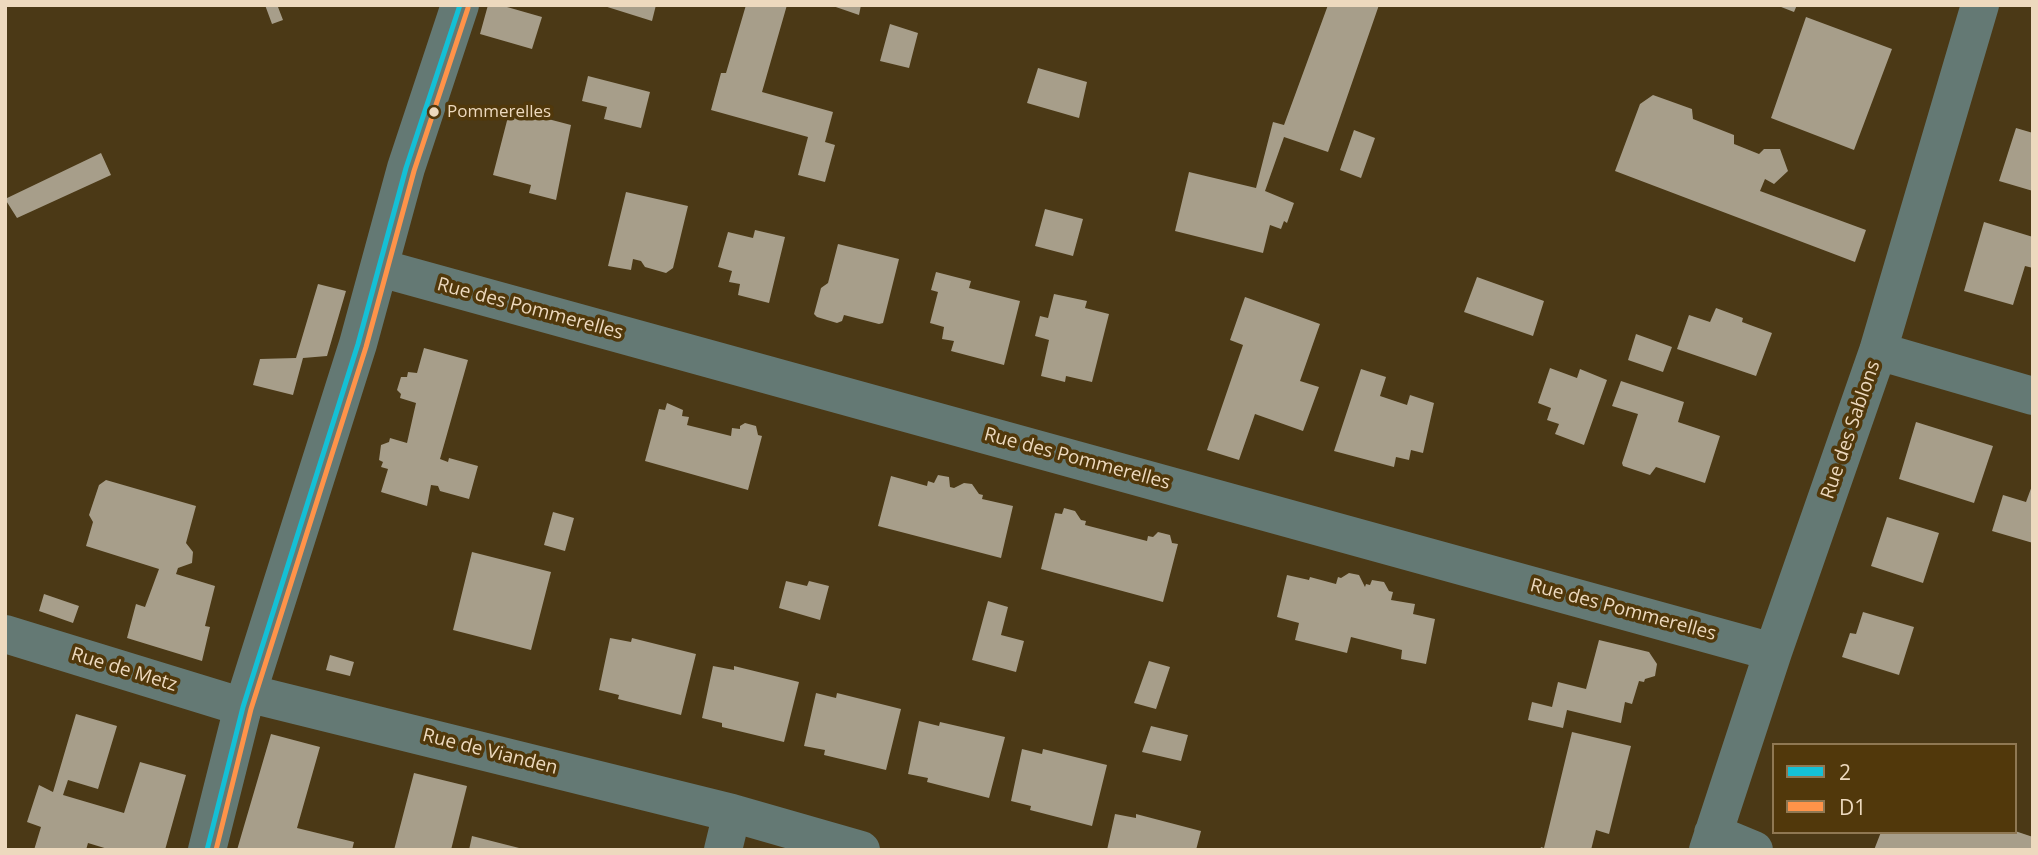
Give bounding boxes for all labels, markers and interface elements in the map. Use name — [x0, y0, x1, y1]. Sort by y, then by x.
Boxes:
place label: Pommerelles — [447, 102, 551, 122]
marker: Pommerelles — [427, 105, 441, 119]
street label: Rue des Pommerelles — [434, 273, 626, 345]
street label: Rue des Sablons — [1817, 358, 1885, 502]
street label: Rue des Pommerelles — [981, 423, 1173, 495]
street label: Rue des Pommerelles — [1527, 574, 1719, 646]
street label: Rue de Metz — [68, 643, 180, 697]
street label: Rue de Vianden — [420, 724, 560, 780]
legend — [1772, 743, 2017, 834]
text: 2 — [1839, 758, 1851, 786]
text: D1 — [1839, 793, 1866, 821]

